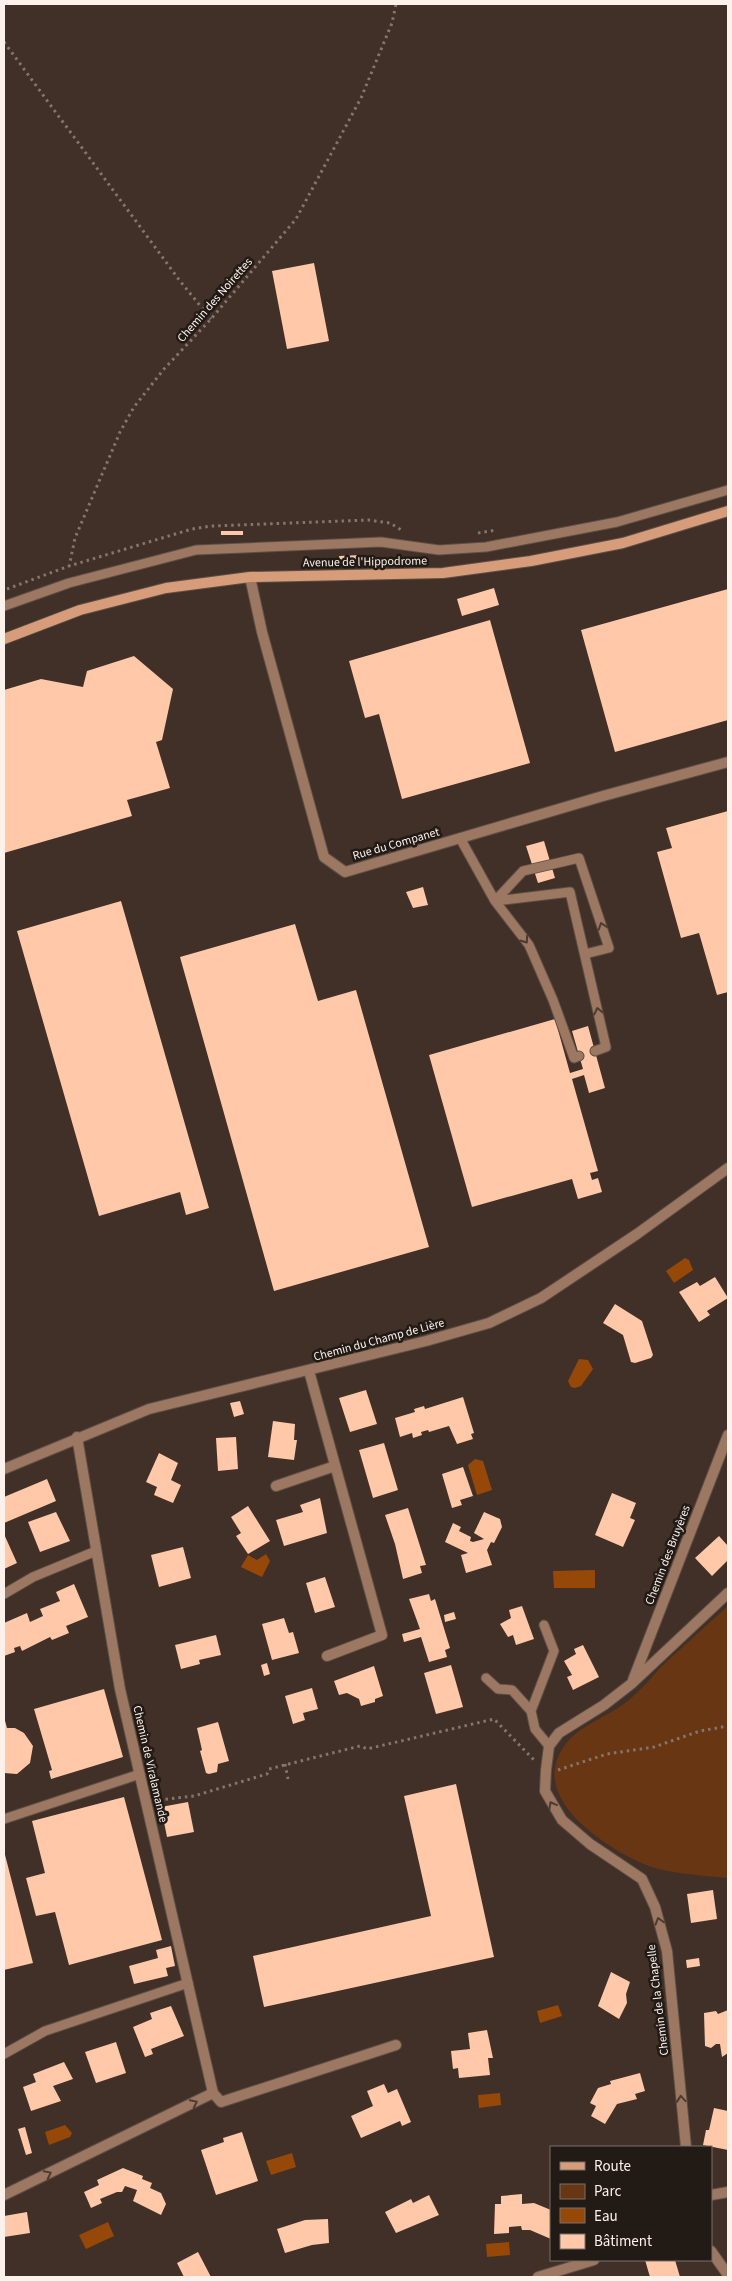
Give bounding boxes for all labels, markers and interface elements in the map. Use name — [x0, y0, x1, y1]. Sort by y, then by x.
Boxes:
street label: Chemin des Noirettes — [173, 254, 257, 346]
street label: Avenue de l'Hippodrome — [303, 552, 427, 572]
street label: Rue du Companet — [351, 823, 441, 865]
one-way arrow — [598, 922, 608, 931]
one-way arrow — [519, 934, 528, 944]
one-way arrow — [593, 1007, 604, 1016]
street label: Chemin du Champ de Lière — [312, 1314, 446, 1366]
street label: Chemin des Bruyères — [641, 1503, 695, 1607]
street label: Chemin de Viralamande — [128, 1704, 172, 1824]
one-way arrow — [549, 1801, 559, 1810]
one-way arrow — [654, 1917, 664, 1925]
street label: Chemin de la Chapelle — [643, 1943, 673, 2057]
one-way arrow — [676, 2094, 687, 2102]
one-way arrow — [188, 2099, 197, 2109]
legend — [550, 2146, 712, 2261]
text: Route — [594, 2156, 631, 2177]
one-way arrow — [42, 2170, 51, 2180]
text: Parc — [594, 2181, 621, 2202]
text: Eau — [594, 2206, 618, 2227]
text: Bâtiment — [594, 2231, 652, 2252]

